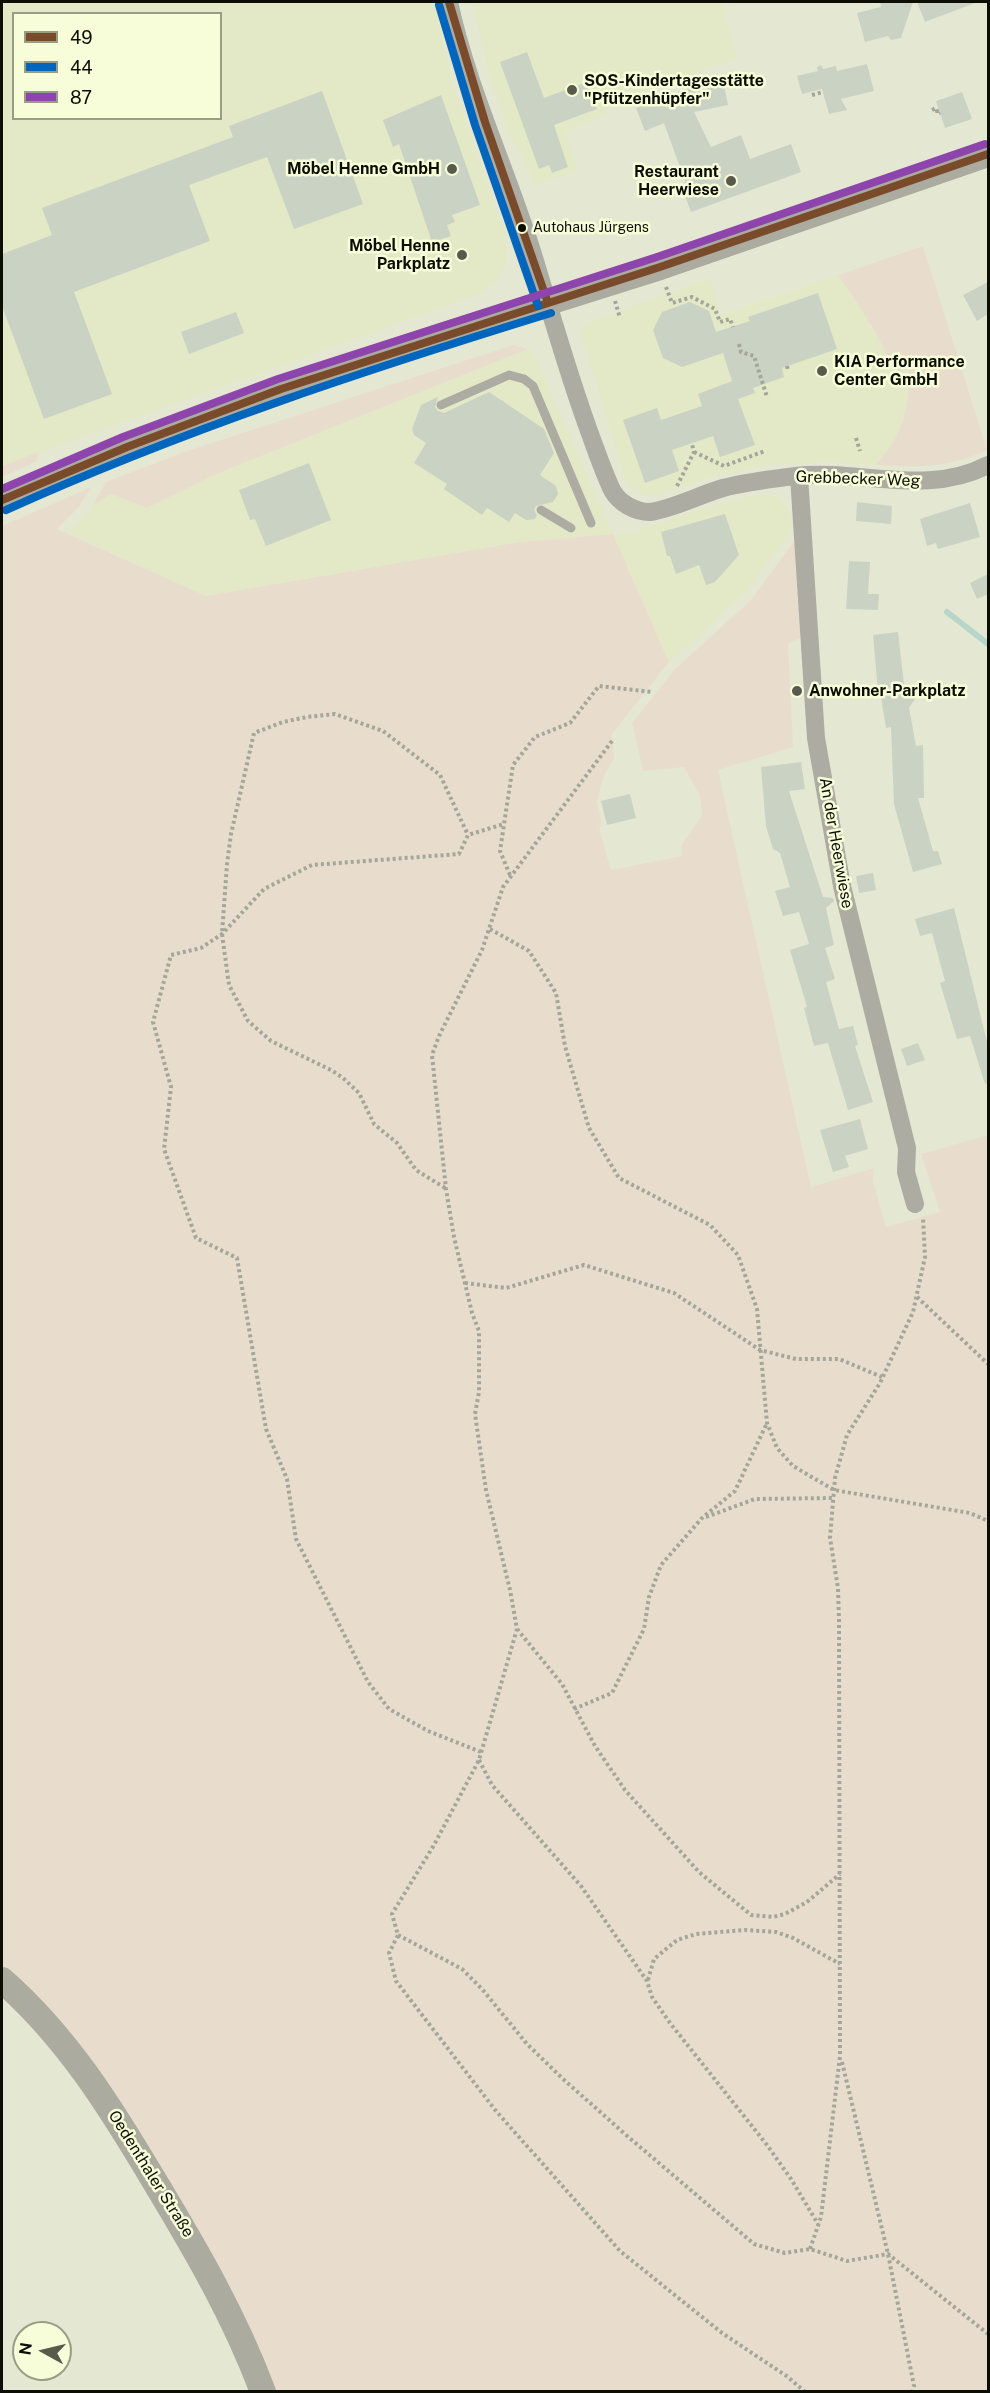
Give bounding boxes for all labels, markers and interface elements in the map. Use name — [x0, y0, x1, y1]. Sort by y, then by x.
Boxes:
legend — [12, 12, 222, 120]
text: 49 — [70, 27, 93, 48]
text: 44 — [70, 57, 93, 78]
place label: SOS-Kindertagesstätte "Pfützenhüpfer" — [584, 71, 764, 109]
marker: SOS-Kindertagesstätte "Pfützenhüpfer" — [565, 83, 579, 97]
text: 87 — [70, 87, 92, 108]
place label: Möbel Henne GmbH — [287, 159, 440, 179]
marker: Möbel Henne GmbH — [445, 162, 459, 176]
place label: Restaurant Heerwiese — [634, 162, 719, 200]
marker: Restaurant Heerwiese — [724, 174, 738, 188]
place label: Autohaus Jürgens — [533, 220, 649, 236]
marker: Autohaus Jürgens — [516, 222, 528, 234]
place label: Möbel Henne Parkplatz — [349, 236, 450, 274]
marker: Möbel Henne Parkplatz — [455, 248, 469, 262]
place label: KIA Performance Center GmbH — [834, 352, 965, 390]
marker: KIA Performance Center GmbH — [815, 364, 829, 378]
street label: Grebbecker Weg — [795, 467, 921, 491]
place label: Anwohner-Parkplatz — [809, 681, 965, 701]
marker: Anwohner-Parkplatz — [790, 684, 804, 698]
street label: An der Heerwiese — [815, 776, 857, 910]
street label: Oedenthaler Straße — [104, 2107, 198, 2241]
north arrow — [12, 2321, 72, 2381]
text: N — [15, 2341, 36, 2356]

